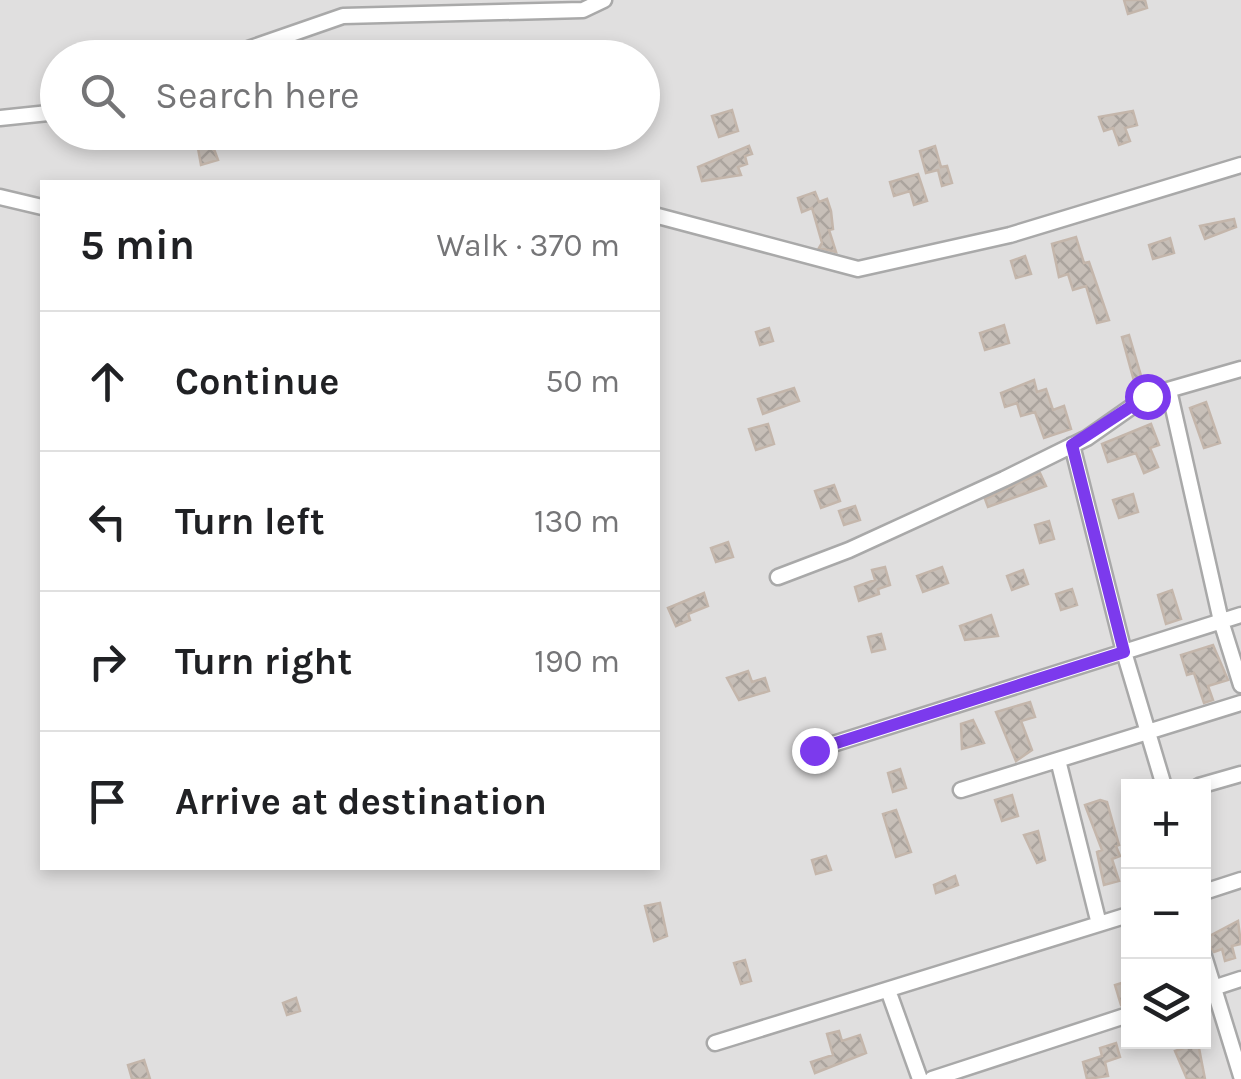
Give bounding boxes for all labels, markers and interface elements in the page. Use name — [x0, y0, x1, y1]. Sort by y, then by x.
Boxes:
search box — [40, 40, 660, 150]
icon: search — [75, 68, 130, 123]
text: Search here — [155, 73, 359, 118]
text: 5 min — [80, 220, 195, 270]
text: Walk · 370 m — [436, 227, 620, 264]
icon: ahead — [80, 354, 135, 409]
text: Continue — [175, 359, 339, 404]
text: 50 m — [545, 363, 620, 400]
route start — [1125, 374, 1171, 420]
icon: left — [80, 494, 135, 549]
text: Turn left — [175, 499, 325, 544]
text: 130 m — [534, 503, 620, 540]
icon: right — [80, 634, 135, 689]
text: Turn right — [175, 639, 352, 684]
text: 190 m — [534, 643, 620, 680]
route end — [792, 728, 838, 774]
icon: arrive — [80, 774, 135, 829]
text: Arrive at destination — [175, 779, 547, 824]
map controls — [1121, 779, 1211, 1049]
button: + — [1121, 779, 1211, 869]
button: − — [1121, 869, 1211, 959]
button: layers — [1121, 959, 1211, 1049]

